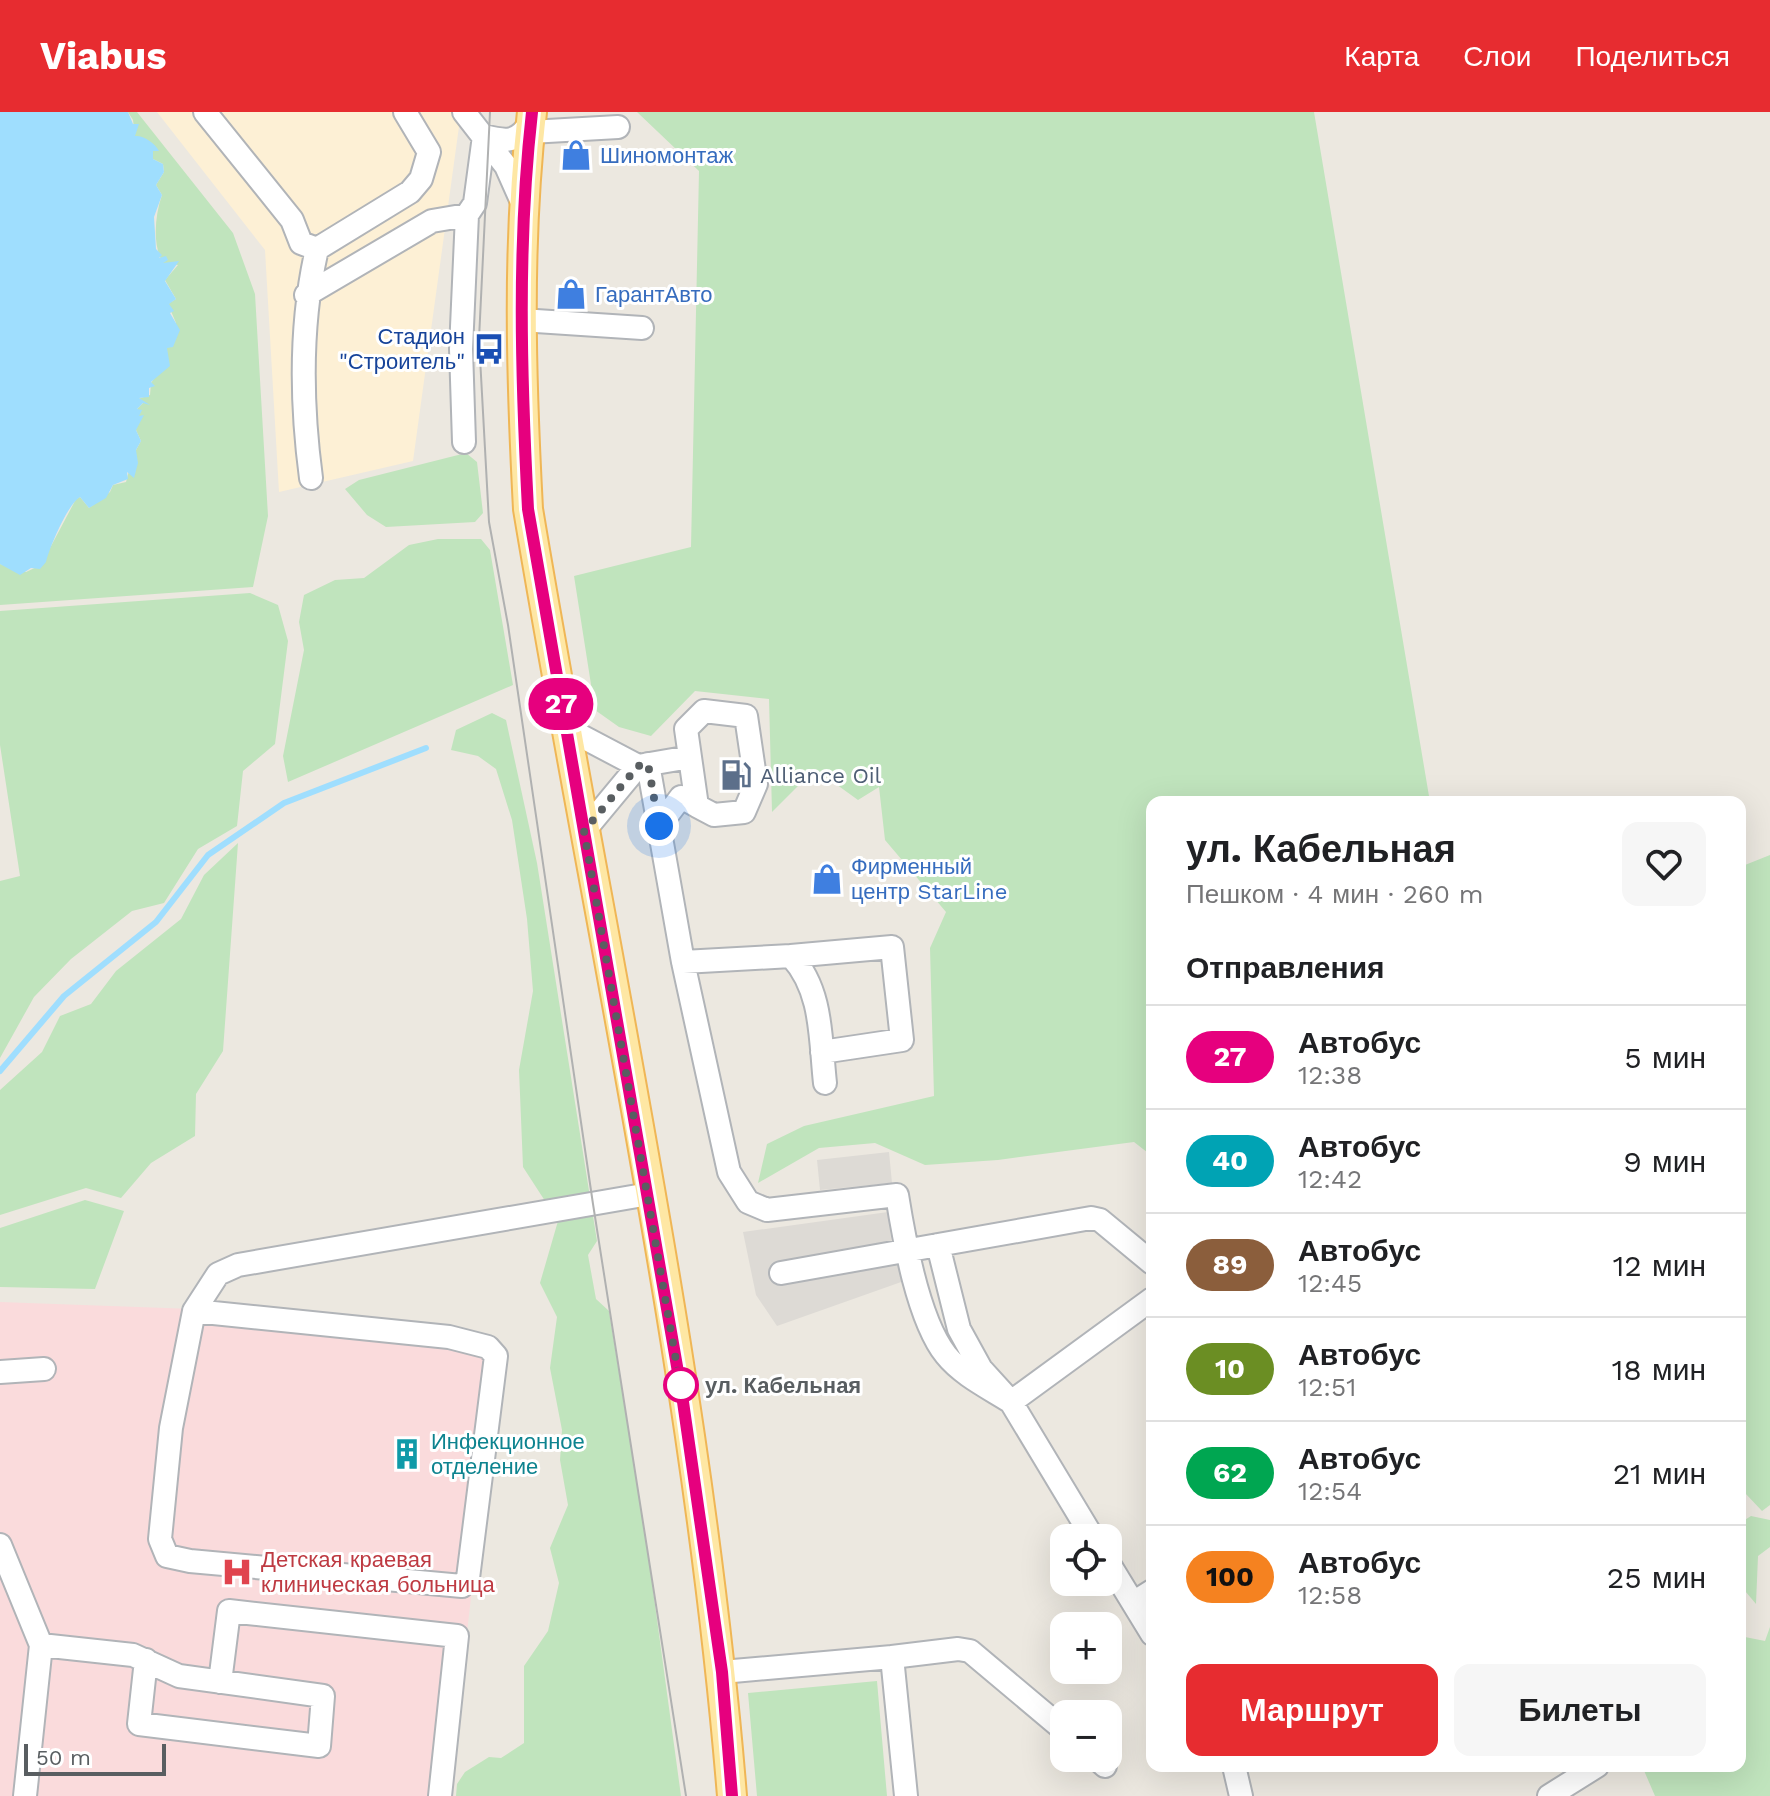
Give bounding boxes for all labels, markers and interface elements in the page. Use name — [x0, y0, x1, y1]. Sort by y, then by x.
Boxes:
text: Viabus — [40, 34, 167, 78]
text: Карта — [1344, 40, 1419, 73]
text: Слои — [1463, 40, 1531, 73]
text: Поделиться — [1575, 40, 1730, 73]
shop icon: Шиномонтаж — [559, 138, 593, 172]
place label: Шиномонтаж — [600, 143, 733, 168]
shop icon: ГарантАвто — [554, 277, 588, 311]
place label: ГарантАвто — [595, 282, 713, 307]
place label: Стадион "Строитель" — [339, 324, 465, 374]
bus stop icon: Стадион "Строитель" — [472, 332, 506, 366]
line badge: 27 — [525, 678, 597, 730]
text: 27 — [544, 687, 578, 720]
fuel station icon: Alliance Oil — [719, 758, 753, 792]
place label: Alliance Oil — [760, 763, 882, 788]
your location — [639, 806, 679, 846]
button: heart — [1622, 822, 1706, 906]
text: ул. Кабельная — [1186, 827, 1456, 871]
place label: Фирменный центр StarLine — [851, 854, 1007, 904]
shop icon: Фирменный центр StarLine — [810, 862, 844, 896]
text: Пешком · 4 мин · 260 m — [1186, 879, 1484, 909]
text: Отправления — [1186, 950, 1385, 985]
text: Автобус — [1298, 1025, 1421, 1060]
text: 27 — [1213, 1040, 1247, 1073]
text: 5 мин — [1624, 1040, 1706, 1075]
text: 12:38 — [1298, 1060, 1362, 1090]
text: Автобус — [1298, 1129, 1421, 1164]
text: 40 — [1212, 1144, 1248, 1177]
text: 9 мин — [1623, 1144, 1706, 1179]
text: 12:42 — [1298, 1164, 1362, 1194]
text: Автобус — [1298, 1233, 1421, 1268]
text: 89 — [1213, 1248, 1247, 1281]
text: 12 мин — [1613, 1248, 1706, 1283]
text: 12:45 — [1298, 1268, 1362, 1298]
text: Автобус — [1298, 1337, 1421, 1372]
text: 10 — [1215, 1352, 1245, 1385]
text: 18 мин — [1612, 1352, 1706, 1387]
marker: ул. Кабельная — [664, 1368, 698, 1402]
text: 12:51 — [1298, 1372, 1356, 1402]
place label: ул. Кабельная — [705, 1373, 861, 1398]
place label: Инфекционное отделение — [431, 1429, 585, 1479]
building icon: Инфекционное отделение — [390, 1437, 424, 1471]
text: Автобус — [1298, 1441, 1421, 1476]
text: 62 — [1213, 1456, 1247, 1489]
text: 21 мин — [1613, 1456, 1706, 1491]
text: 12:54 — [1298, 1476, 1362, 1506]
map controls — [1050, 1524, 1122, 1772]
button: locate — [1050, 1524, 1122, 1596]
text: Автобус — [1298, 1545, 1421, 1580]
place label: Детская краевая клиническая больница — [261, 1547, 496, 1597]
hospital icon: Детская краевая клиническая больница — [220, 1555, 254, 1589]
text: 100 — [1206, 1560, 1254, 1593]
text: 25 мин — [1607, 1560, 1706, 1595]
text: 12:58 — [1298, 1580, 1362, 1610]
button: + — [1050, 1612, 1122, 1684]
button: Маршрут — [1186, 1664, 1438, 1756]
button: Билеты — [1454, 1664, 1706, 1756]
button: − — [1050, 1700, 1122, 1772]
scale bar — [24, 1740, 166, 1776]
text: 50 m — [36, 1745, 91, 1770]

